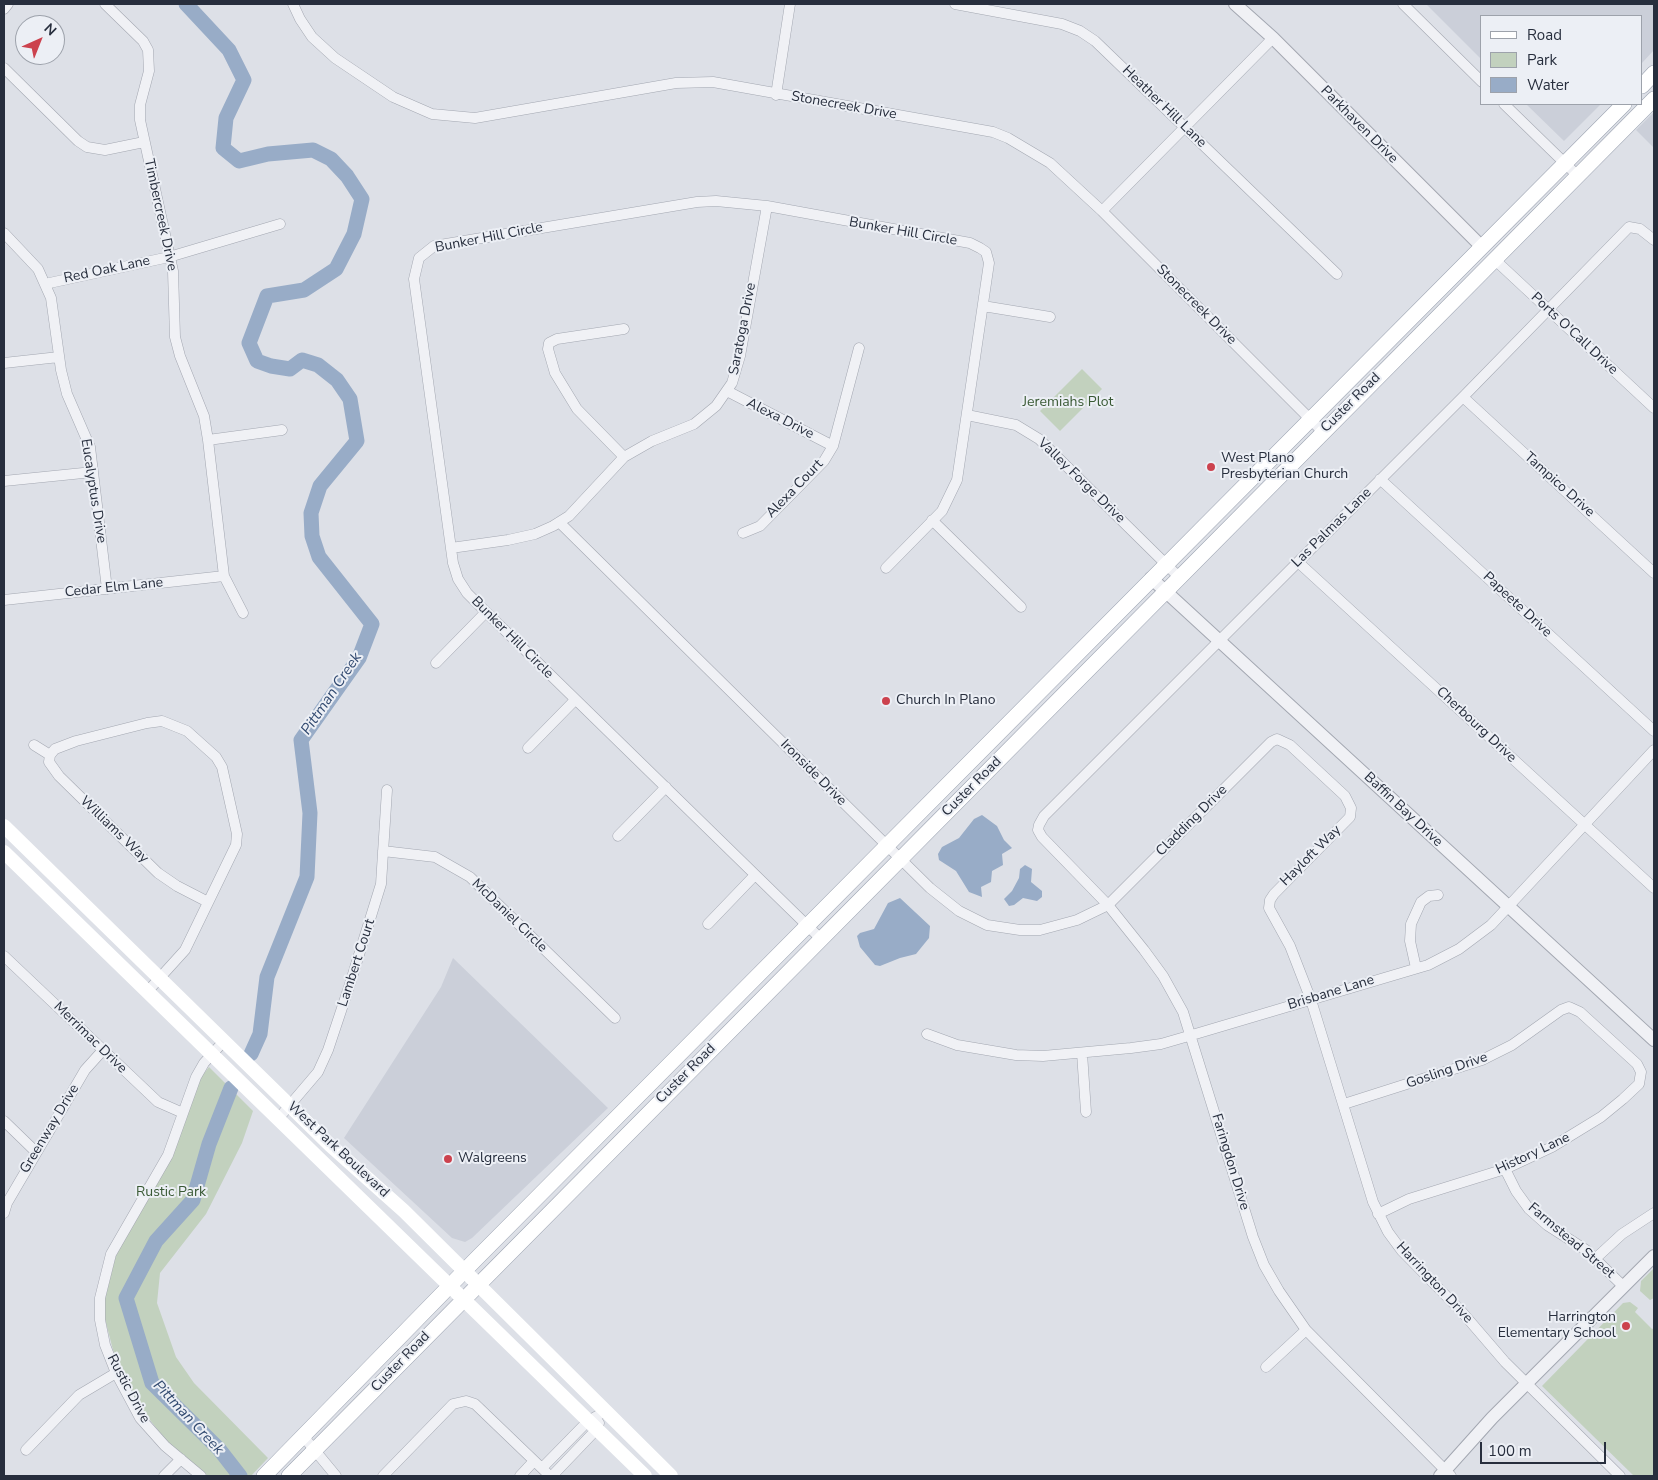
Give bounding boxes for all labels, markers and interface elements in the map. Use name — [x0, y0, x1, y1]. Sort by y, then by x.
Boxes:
north arrow — [15, 15, 65, 65]
legend — [1480, 15, 1643, 105]
text: N — [40, 19, 60, 40]
text: Road — [1527, 25, 1562, 45]
text: Park — [1527, 50, 1557, 70]
street label: Heather Hill Lane — [1118, 63, 1210, 151]
text: Water — [1527, 75, 1569, 95]
street label: Parkhaven Drive — [1317, 83, 1401, 167]
street label: Stonecreek Drive — [790, 88, 898, 124]
street label: Timbercreek Drive — [140, 157, 180, 273]
street label: Bunker Hill Circle — [848, 214, 958, 250]
street label: Bunker Hill Circle — [434, 219, 544, 257]
street label: Red Oak Lane — [62, 253, 152, 287]
street label: Stonecreek Drive — [1152, 261, 1240, 349]
street label: Saratoga Drive — [726, 282, 760, 376]
street label: Ports O'Call Drive — [1527, 290, 1621, 378]
street label: Custer Road — [1318, 370, 1384, 436]
street label: Alexa Drive — [744, 395, 816, 443]
park label: Jeremiahs Plot — [1023, 395, 1113, 411]
street label: Valley Forge Drive — [1034, 435, 1128, 527]
street label: Eucalyptus Drive — [76, 438, 110, 544]
street label: Tampico Drive — [1520, 449, 1598, 521]
place label: West Plano Presbyterian Church — [1221, 451, 1348, 484]
street label: Alexa Court — [763, 456, 827, 522]
marker: West Plano Presbyterian Church — [1205, 461, 1217, 473]
street label: Las Palmas Lane — [1289, 485, 1375, 571]
street label: Papeete Drive — [1479, 569, 1555, 641]
street label: Cedar Elm Lane — [64, 574, 164, 602]
street label: Bunker Hill Circle — [467, 593, 557, 683]
water label: Pittman Creek — [298, 649, 366, 739]
street label: Cherbourg Drive — [1432, 684, 1520, 766]
place label: Church In Plano — [896, 693, 995, 709]
marker: Church In Plano — [880, 695, 892, 707]
street label: Ironside Drive — [776, 736, 850, 810]
street label: Custer Road — [939, 754, 1005, 820]
street label: Baffin Bay Drive — [1360, 769, 1446, 851]
street label: Cladding Drive — [1153, 782, 1231, 860]
street label: Williams Way — [76, 793, 152, 867]
street label: Hayloft Way — [1277, 822, 1345, 890]
street label: McDaniel Circle — [468, 876, 550, 956]
street label: Lambert Court — [335, 917, 379, 1009]
street label: Brisbane Lane — [1286, 972, 1376, 1014]
street label: Merrimac Drive — [50, 999, 130, 1077]
street label: Custer Road — [653, 1041, 719, 1107]
street label: Gosling Drive — [1404, 1049, 1490, 1093]
street label: Greenway Drive — [17, 1081, 83, 1177]
street label: West Park Boulevard — [284, 1099, 392, 1201]
street label: Faringdon Drive — [1207, 1112, 1253, 1212]
street label: History Lane — [1493, 1130, 1573, 1178]
place label: Walgreens — [458, 1151, 527, 1167]
marker: Walgreens — [442, 1153, 454, 1165]
park label: Rustic Park — [136, 1185, 206, 1201]
street label: Farmstead Street — [1524, 1200, 1618, 1282]
street label: Harrington Drive — [1392, 1239, 1476, 1327]
place label: Harrington Elementary School — [1498, 1310, 1616, 1342]
marker: Harrington Elementary School — [1620, 1320, 1632, 1332]
street label: Custer Road — [368, 1328, 434, 1396]
street label: Rustic Drive — [103, 1352, 153, 1426]
water label: Pittman Creek — [149, 1377, 227, 1459]
scale bar — [1483, 1432, 1609, 1464]
text: 100 m — [1488, 1441, 1532, 1461]

